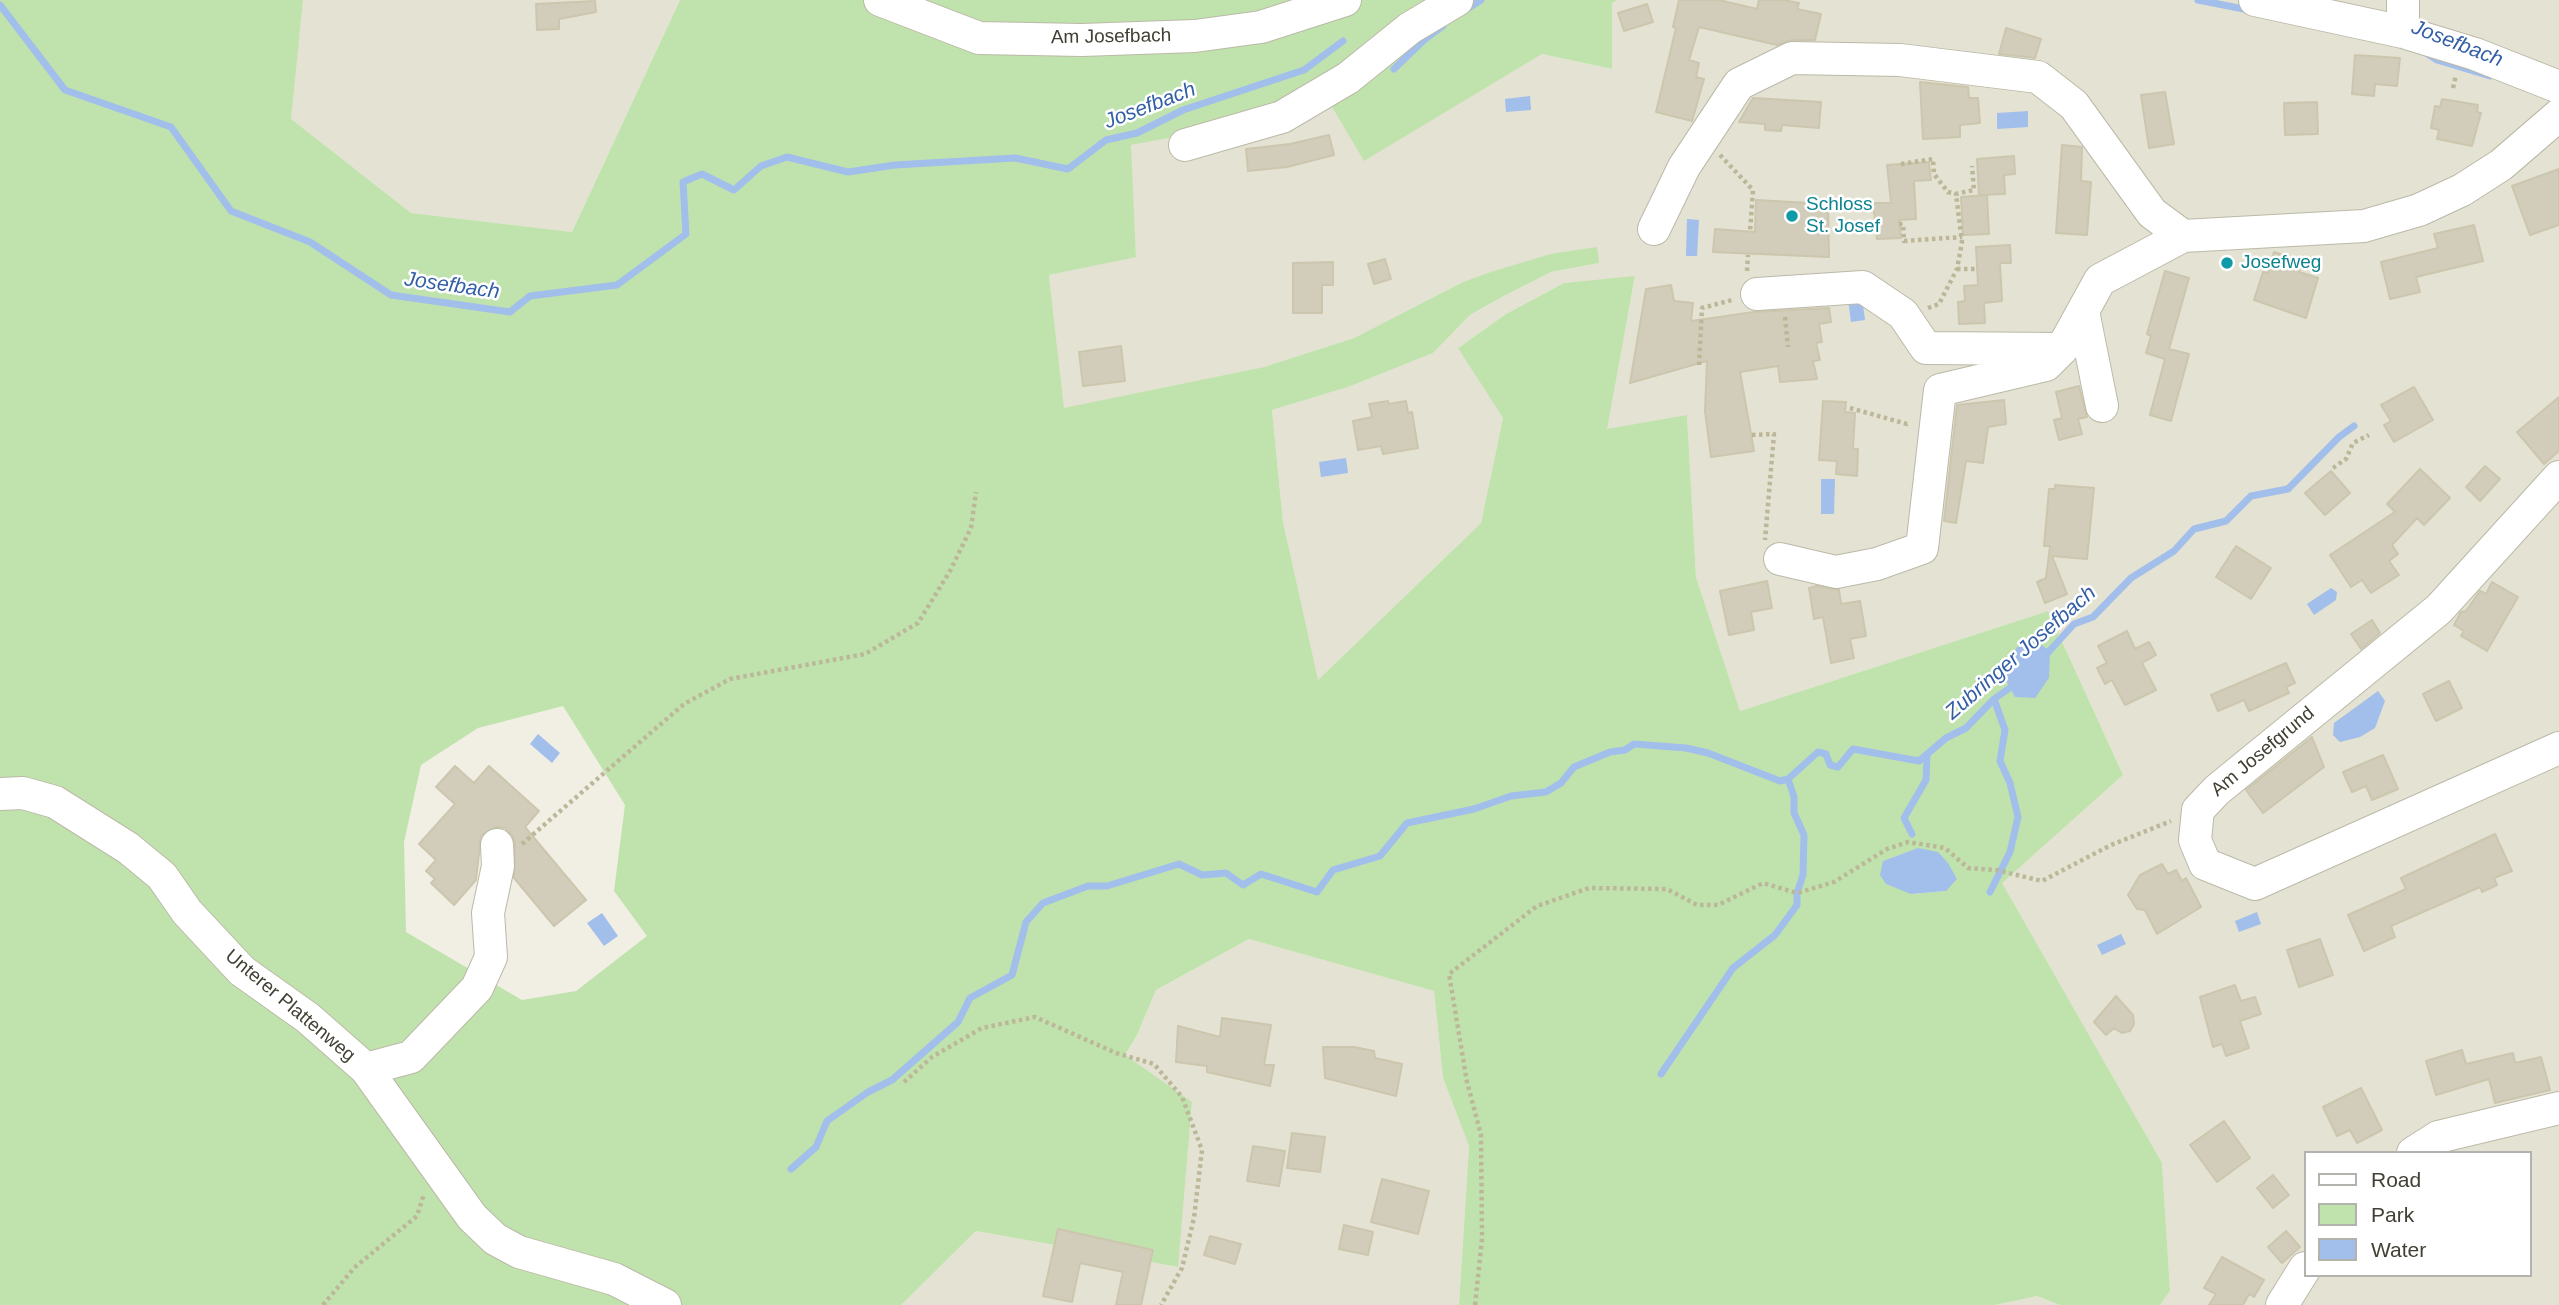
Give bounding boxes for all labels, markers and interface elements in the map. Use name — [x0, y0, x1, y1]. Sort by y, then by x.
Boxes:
water label: Josefbach — [2408, 15, 2506, 73]
street label: Am Josefbach — [1051, 25, 1171, 49]
water label: Josefbach — [1101, 77, 1199, 135]
place label: Schloss St. Josef — [1806, 194, 1880, 238]
marker: Schloss St. Josef — [1784, 208, 1800, 224]
place label: Josefweg — [2241, 252, 2321, 274]
marker: Josefweg — [2219, 255, 2235, 271]
water label: Josefbach — [403, 267, 501, 305]
water label: Zubringer Josefbach — [1940, 581, 2102, 725]
street label: Am Josefgrund — [2207, 702, 2319, 802]
street label: Unterer Plattenweg — [220, 945, 360, 1067]
legend — [2304, 1151, 2531, 1277]
text: Road — [2371, 1168, 2421, 1191]
text: Park — [2371, 1203, 2414, 1226]
text: Water — [2371, 1238, 2426, 1261]

